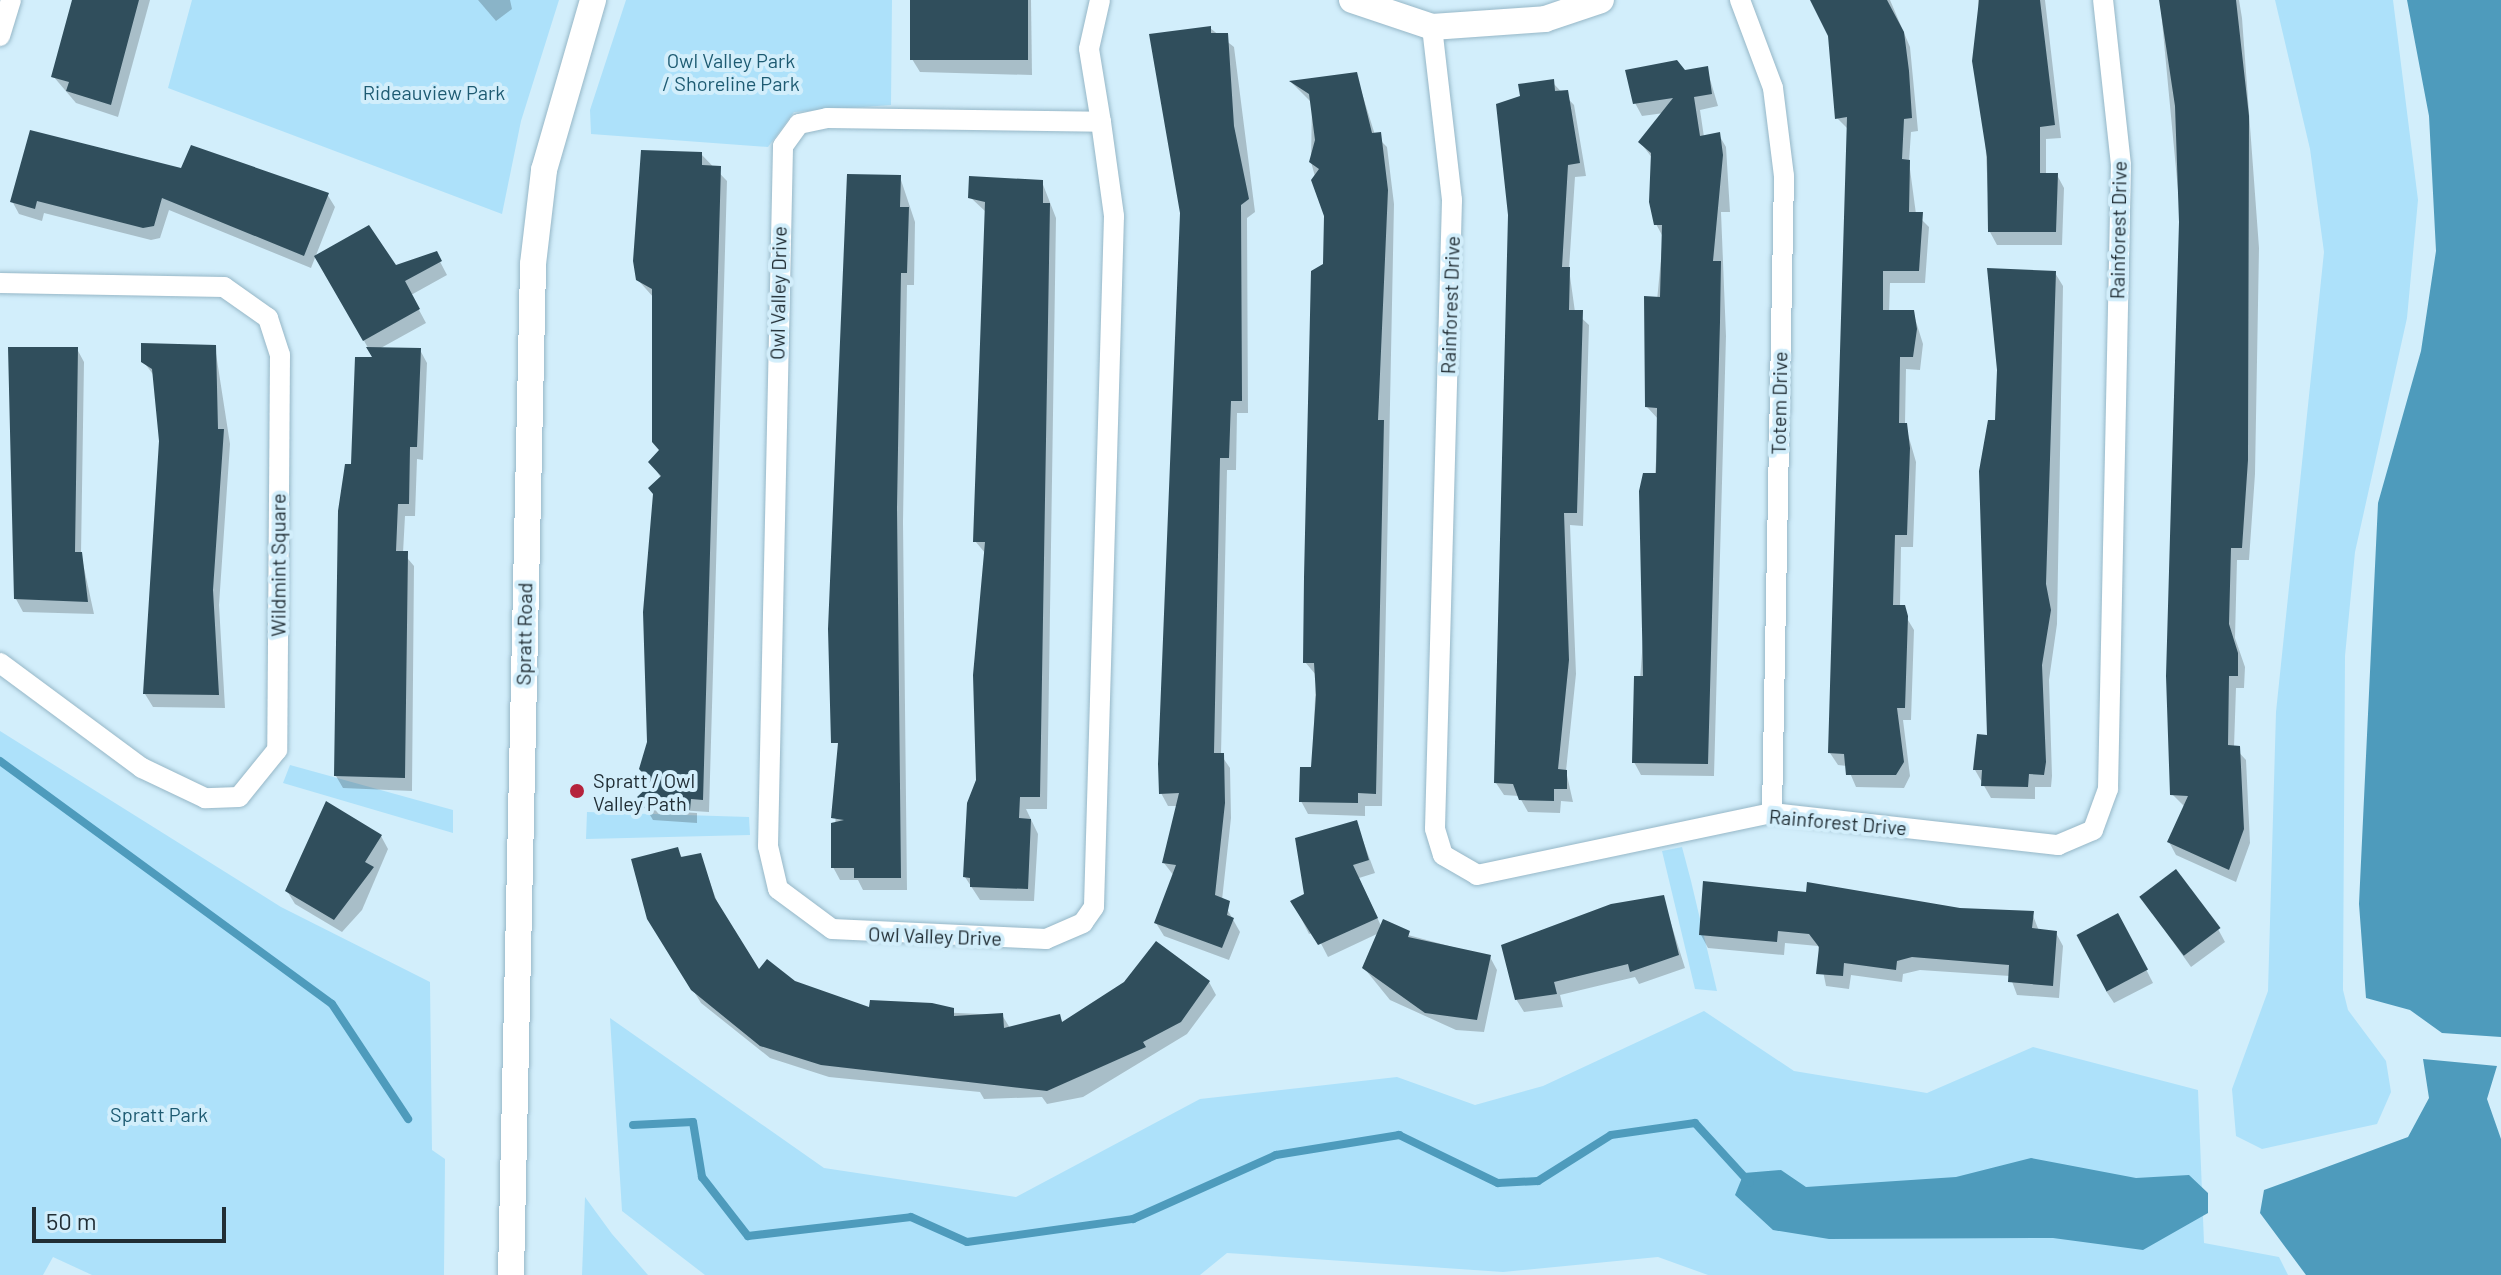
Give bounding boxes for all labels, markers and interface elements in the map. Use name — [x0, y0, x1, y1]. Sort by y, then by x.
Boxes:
park label: Owl Valley Park / Shoreline Park — [662, 49, 800, 96]
park label: Rideauview Park — [363, 80, 505, 104]
street label: Rainforest Drive — [2105, 161, 2131, 299]
street label: Owl Valley Drive — [765, 226, 791, 360]
street label: Rainforest Drive — [1436, 235, 1464, 375]
street label: Totem Drive — [1766, 351, 1792, 455]
street label: Wildmint Square — [266, 493, 290, 637]
street label: Spratt Road — [511, 582, 537, 686]
place label: Spratt / Owl Valley Path — [593, 768, 695, 815]
marker: Spratt / Owl Valley Path — [568, 782, 586, 800]
street label: Rainforest Drive — [1768, 804, 1908, 840]
street label: Owl Valley Drive — [868, 922, 1002, 950]
park label: Spratt Park — [110, 1102, 208, 1126]
scale bar — [36, 1191, 230, 1241]
text: 50 m — [46, 1206, 97, 1235]

